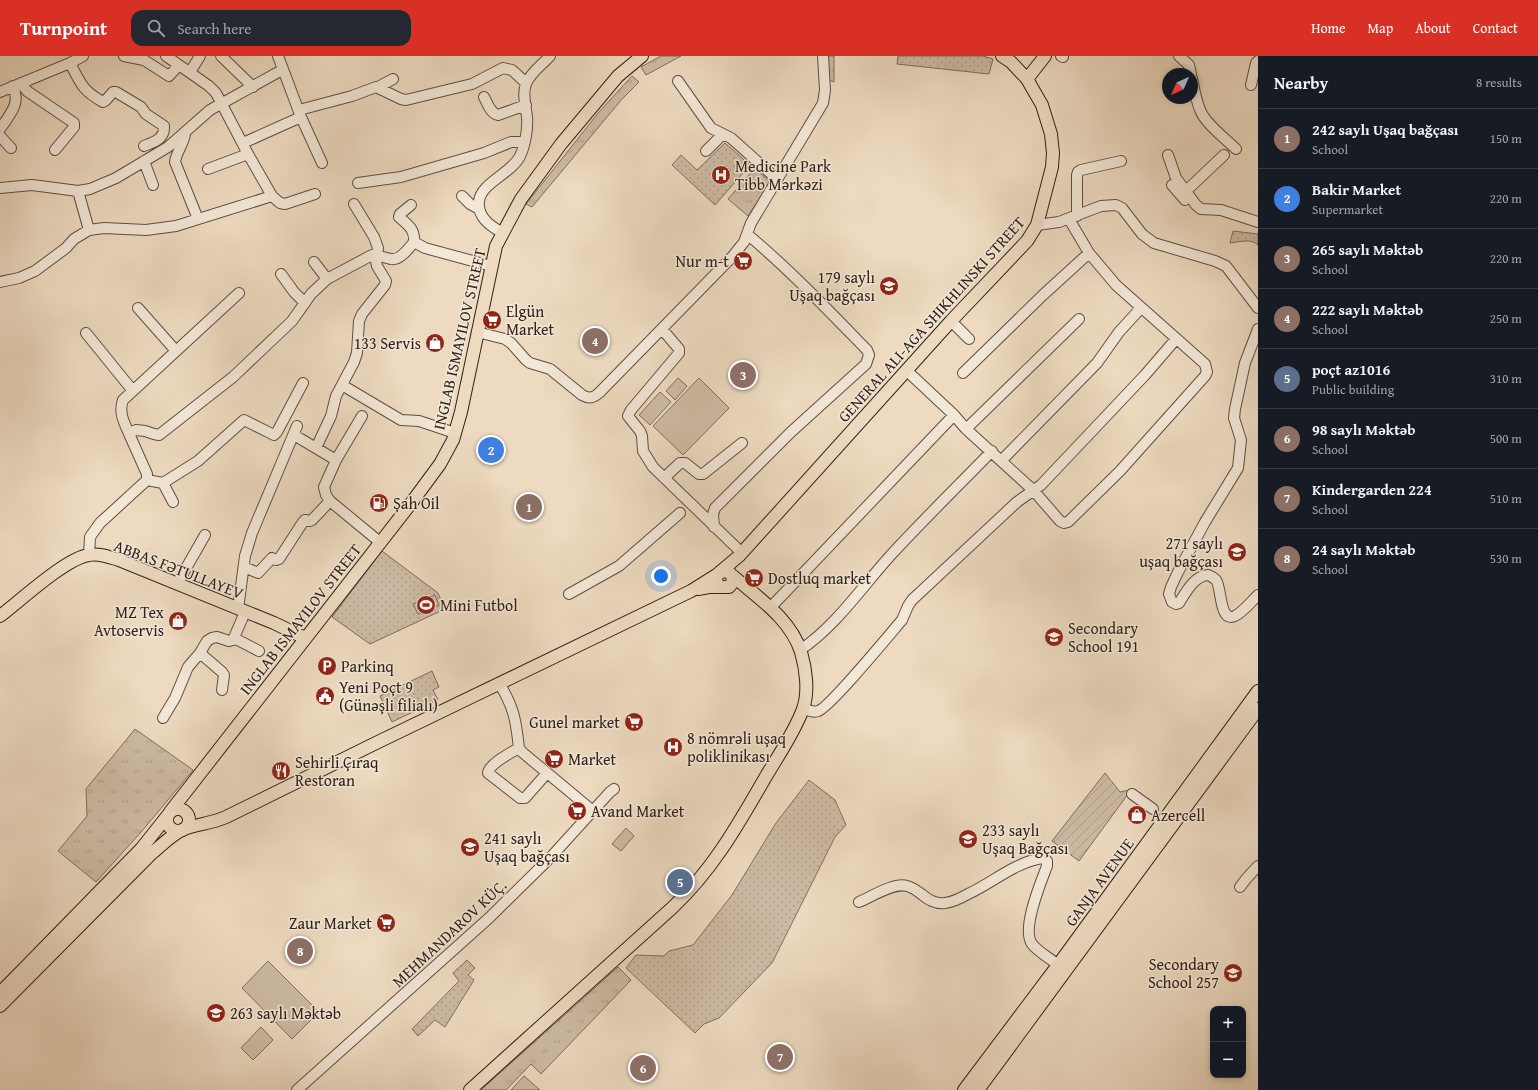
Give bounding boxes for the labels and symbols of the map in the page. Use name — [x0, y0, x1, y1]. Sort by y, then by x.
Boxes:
north arrow — [1162, 68, 1198, 104]
place label: Medicine Park Tibb Mərkəzi — [735, 154, 832, 196]
hospital icon: Medicine Park Tibb Mərkəzi — [710, 164, 732, 186]
street label: GENERAL ALI-AGA SHIKHLINSKI STREET — [832, 211, 1030, 427]
street label: INGLAB ISMAYILOV STREET — [426, 246, 492, 432]
place label: Nur m-t — [676, 249, 729, 273]
supermarket icon: Nur m-t — [732, 250, 754, 272]
place label: 179 saylı Uşaq bağçası — [789, 265, 876, 307]
school or university icon: 179 saylı Uşaq bağçası — [878, 275, 900, 297]
place label: Elgün Market — [506, 299, 555, 341]
supermarket icon: Elgün Market — [481, 309, 503, 331]
pin: 4 — [582, 326, 608, 356]
place label: 133 Servis — [354, 331, 421, 355]
shop icon: 133 Servis — [424, 332, 446, 354]
pin: 3 — [730, 360, 756, 390]
pin: 2 — [478, 435, 504, 465]
place label: Şah Oil — [393, 491, 440, 515]
fuel station icon: Şah Oil — [368, 492, 390, 514]
pin: 1 — [516, 492, 542, 522]
place label: 271 saylı uşaq bağçası — [1139, 531, 1224, 573]
street label: ABBAS FƏTULLAYEV — [111, 533, 248, 605]
street label: INGLAB ISMAYILOV STREET — [233, 538, 367, 700]
school or university icon: 271 saylı uşaq bağçası — [1226, 541, 1248, 563]
your location — [651, 566, 671, 586]
place label: Dostluq market — [768, 566, 872, 590]
supermarket icon: Dostluq market — [743, 567, 765, 589]
place label: Mini Futbol — [440, 593, 518, 617]
sports icon: Mini Futbol — [415, 594, 437, 616]
place label: MZ Tex Avtoservis — [94, 600, 165, 642]
shop icon: MZ Tex Avtoservis — [167, 610, 189, 632]
place label: Secondary School 191 — [1068, 616, 1139, 658]
school or university icon: Secondary School 191 — [1043, 626, 1065, 648]
place label: Parkinq — [341, 654, 394, 678]
parking icon: Parkinq — [316, 655, 338, 677]
place label: Yeni Poçt 9 (Günəşli filialı) — [339, 675, 438, 717]
public building icon: Yeni Poçt 9 (Günəşli filialı) — [314, 685, 336, 707]
place label: Gunel market — [529, 710, 620, 734]
supermarket icon: Gunel market — [623, 711, 645, 733]
place label: 8 nömrəli uşaq poliklinikası — [687, 726, 787, 768]
hospital icon: 8 nömrəli uşaq poliklinikası — [662, 736, 684, 758]
place label: Market — [568, 747, 617, 771]
supermarket icon: Market — [543, 748, 565, 770]
place label: Sehirli Çıraq Restoran — [295, 750, 379, 792]
restaurant icon: Sehirli Çıraq Restoran — [270, 760, 292, 782]
place label: Avand Market — [591, 799, 685, 823]
supermarket icon: Avand Market — [566, 800, 588, 822]
place label: Azercell — [1151, 803, 1206, 827]
shop icon: Azercell — [1126, 804, 1148, 826]
place label: 233 saylı Uşaq Bağçası — [982, 818, 1069, 860]
place label: 241 saylı Uşaq bağçası — [484, 826, 570, 868]
school or university icon: 233 saylı Uşaq Bağçası — [957, 828, 979, 850]
street label: GANJA AVENUE — [1059, 833, 1139, 931]
school or university icon: 241 saylı Uşaq bağçası — [459, 836, 481, 858]
pin: 5 — [667, 867, 693, 897]
street label: MEHMANDAROV KÜÇ. — [386, 873, 512, 993]
place label: Zaur Market — [289, 911, 372, 935]
supermarket icon: Zaur Market — [375, 912, 397, 934]
pin: 8 — [287, 936, 313, 966]
place label: Secondary School 257 — [1148, 952, 1219, 994]
school or university icon: Secondary School 257 — [1222, 962, 1244, 984]
place label: 263 saylı Məktəb — [230, 1001, 341, 1025]
school or university icon: 263 saylı Məktəb — [205, 1002, 227, 1024]
pin: 7 — [767, 1042, 793, 1072]
pin: 6 — [630, 1053, 656, 1083]

